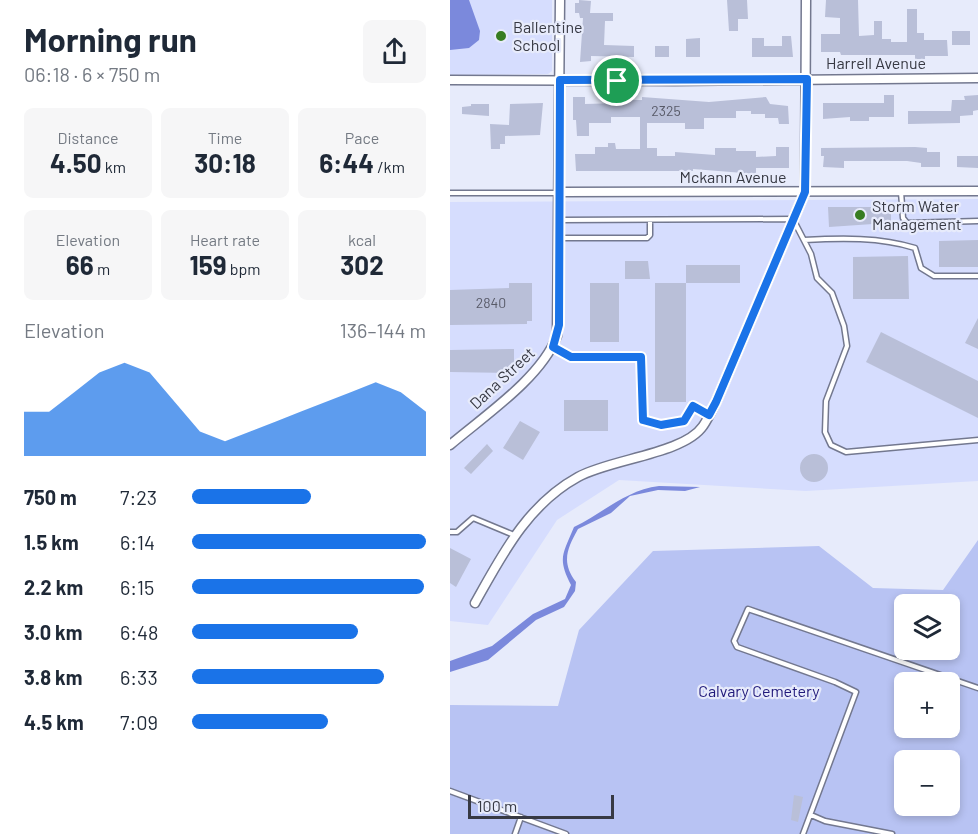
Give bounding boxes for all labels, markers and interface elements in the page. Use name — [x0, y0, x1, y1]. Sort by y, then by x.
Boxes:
place label: Ballentine School — [513, 17, 583, 54]
text: Morning run — [24, 19, 197, 59]
button: share — [363, 20, 426, 83]
marker: Ballentine School — [494, 29, 508, 43]
street label: Harrell Avenue — [826, 53, 926, 72]
pin — [591, 55, 642, 106]
text: 06:18 · 6 × 750 m — [24, 62, 160, 86]
icon: arrive — [600, 64, 633, 97]
house number: 2325 — [651, 102, 681, 119]
text: Distance — [58, 128, 118, 147]
text: Time — [208, 128, 242, 147]
text: Pace — [345, 128, 379, 147]
text: 4.50 — [50, 147, 102, 178]
text: 30:18 — [194, 147, 256, 178]
text: 6:44 — [319, 147, 374, 178]
text: km — [102, 157, 126, 176]
text: /km — [374, 157, 405, 176]
street label: Mckann Avenue — [679, 167, 787, 186]
place label: Storm Water Management — [872, 196, 962, 233]
marker: Storm Water Management — [853, 208, 867, 222]
text: Elevation — [56, 230, 120, 249]
text: Heart rate — [190, 230, 260, 249]
text: kcal — [348, 230, 376, 249]
text: 66 — [66, 249, 94, 280]
text: 159 — [189, 249, 227, 280]
text: 302 — [340, 249, 384, 280]
text: m — [94, 259, 110, 278]
text: bpm — [227, 259, 261, 278]
house number: 2840 — [476, 294, 506, 311]
text: Elevation — [24, 318, 105, 342]
text: 136–144 m — [340, 318, 426, 342]
street label: Dana Street — [465, 343, 538, 412]
text: 750 m — [24, 485, 77, 509]
text: 7:23 — [120, 485, 157, 509]
text: 1.5 km — [24, 530, 79, 554]
text: 6:14 — [120, 530, 155, 554]
text: 2.2 km — [24, 575, 83, 599]
text: 6:15 — [120, 575, 154, 599]
map controls — [894, 594, 960, 816]
button: layers — [894, 594, 960, 660]
text: 3.0 km — [24, 620, 82, 644]
text: 6:48 — [120, 620, 159, 644]
text: 3.8 km — [24, 665, 82, 689]
text: 6:33 — [120, 665, 158, 689]
button: + — [894, 672, 960, 738]
park label: Calvary Cemetery — [698, 681, 820, 700]
text: 4.5 km — [24, 710, 84, 734]
text: 7:09 — [120, 710, 158, 734]
button: − — [894, 750, 960, 816]
scale bar — [468, 792, 614, 820]
text: 100 m — [477, 796, 517, 815]

